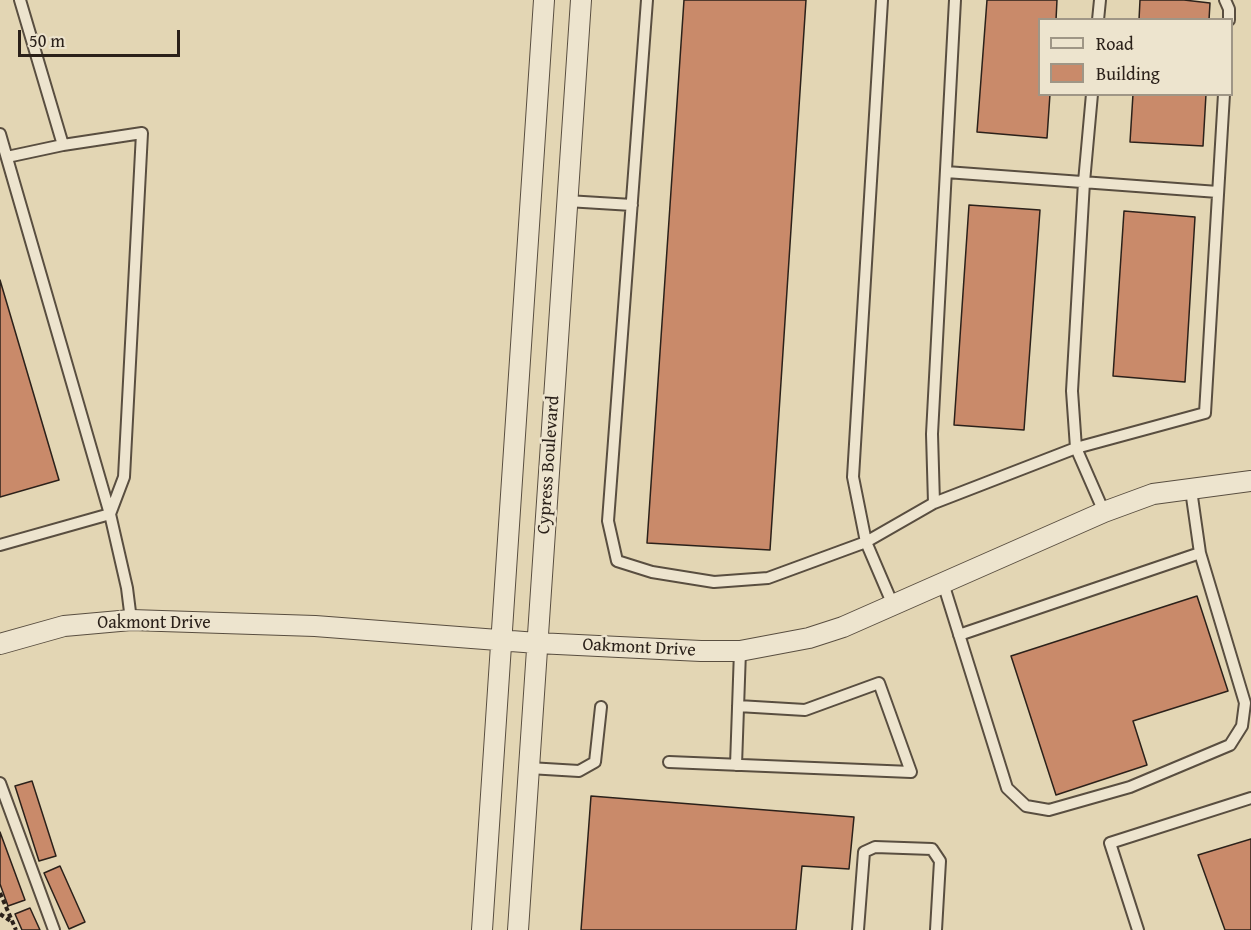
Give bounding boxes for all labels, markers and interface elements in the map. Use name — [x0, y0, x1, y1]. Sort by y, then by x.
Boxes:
scale bar — [21, 18, 183, 56]
legend — [1038, 18, 1233, 96]
text: 50 m — [29, 27, 65, 54]
text: Road — [1096, 30, 1134, 57]
text: Building — [1096, 60, 1160, 87]
street label: Cypress Boulevard — [533, 395, 565, 535]
street label: Oakmont Drive — [97, 612, 211, 634]
street label: Oakmont Drive — [582, 634, 696, 662]

